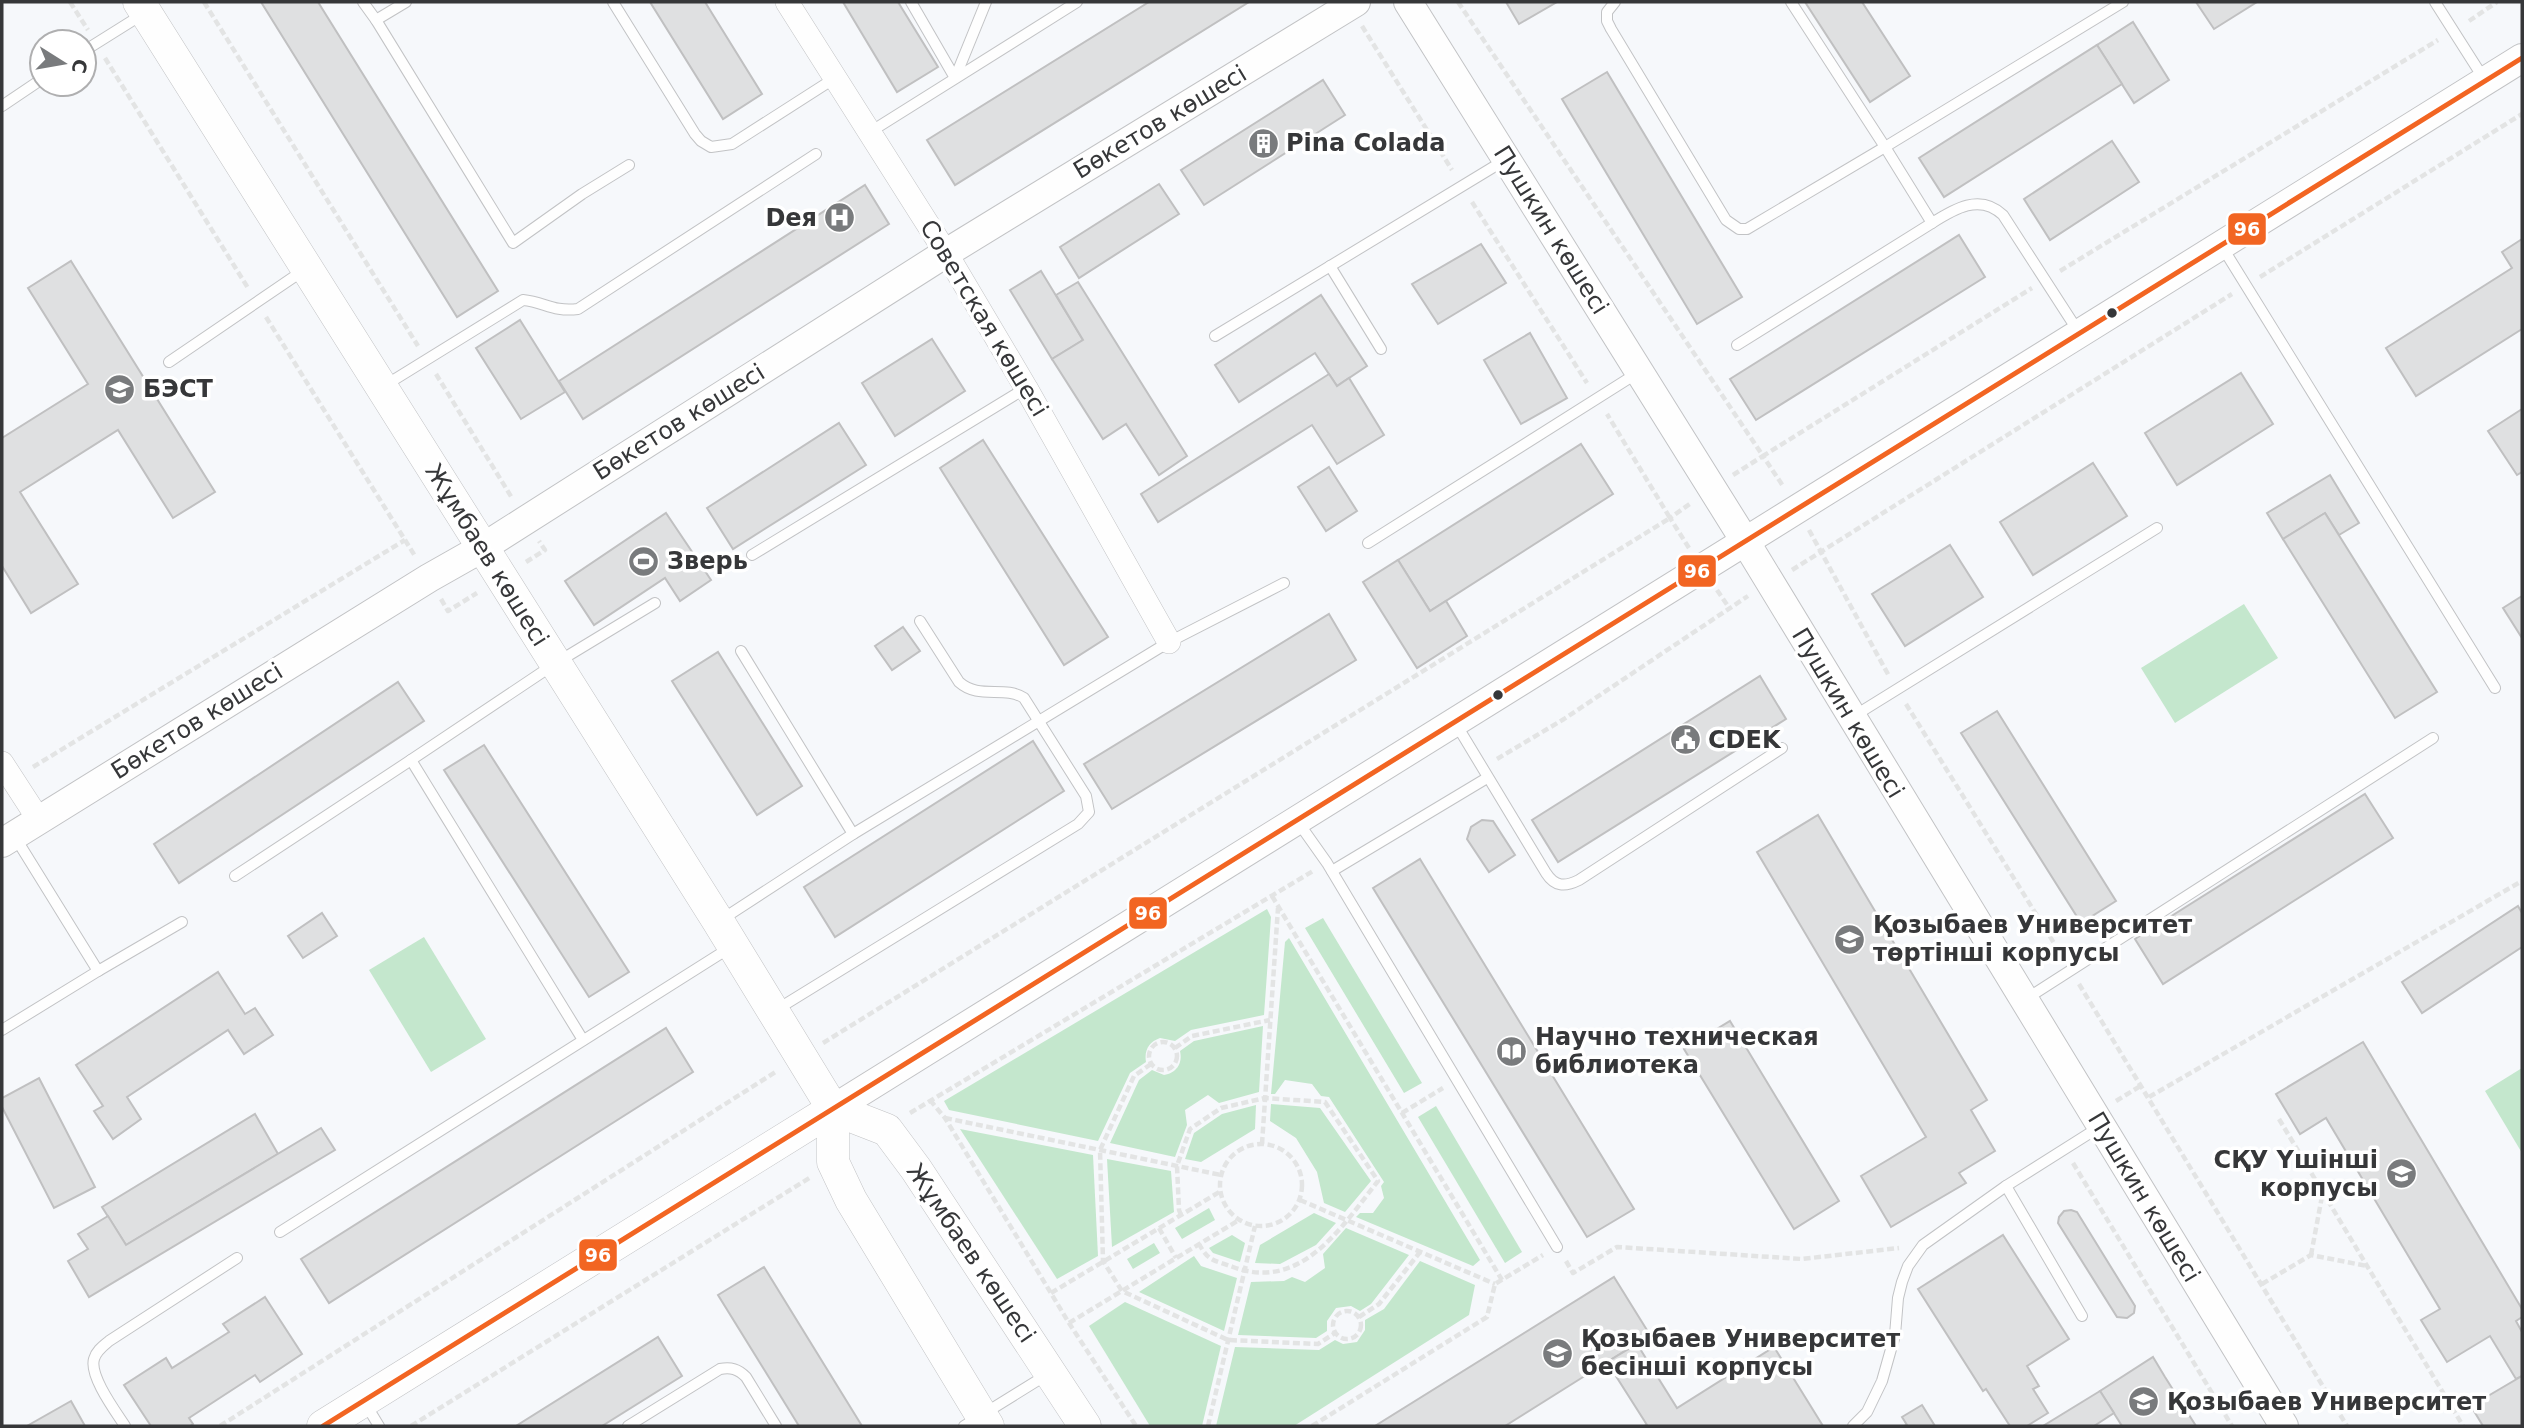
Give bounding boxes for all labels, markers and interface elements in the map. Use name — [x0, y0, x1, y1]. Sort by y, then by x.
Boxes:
north arrow — [28, 28, 98, 98]
text: С — [68, 57, 92, 75]
street label: Бөкетов көшесі — [1069, 59, 1251, 185]
building icon: Pina Colada — [1246, 126, 1280, 160]
place label: Pina Colada — [1286, 129, 1445, 157]
street label: Пушкин көшесі — [1488, 141, 1614, 319]
hospital icon: Deя — [823, 201, 857, 235]
place label: Deя — [765, 204, 817, 232]
line badge: 96 — [2227, 212, 2267, 246]
street label: Советская көшесі — [914, 215, 1054, 421]
text: 96 — [2234, 218, 2260, 240]
unlabelled marker — [2105, 306, 2119, 320]
street label: Бөкетов көшесі — [588, 358, 770, 486]
school or university icon: БЭСТ — [103, 372, 137, 406]
place label: БЭСТ — [143, 375, 214, 403]
street label: Жұмбаев көшесі — [419, 459, 555, 651]
sports icon: Зверь — [627, 544, 661, 578]
place label: Зверь — [667, 547, 748, 575]
line badge: 96 — [1677, 554, 1717, 588]
text: 96 — [1684, 560, 1710, 582]
street label: Пушкин көшесі — [1786, 623, 1910, 803]
street label: Бөкетов көшесі — [106, 657, 288, 785]
unlabelled marker — [1491, 688, 1505, 702]
public building icon: CDEK — [1668, 723, 1702, 757]
place label: CDEK — [1708, 726, 1782, 754]
line badge: 96 — [1128, 896, 1168, 930]
text: 96 — [1135, 902, 1161, 924]
place label: Қозыбаев Университет төртінші корпусы — [1873, 911, 2192, 967]
school or university icon: Қозыбаев Университет төртінші корпусы — [1833, 922, 1867, 956]
place label: Научно техническая библиотека — [1535, 1023, 1819, 1079]
library icon: Научно техническая библиотека — [1495, 1034, 1529, 1068]
street label: Пушкин көшесі — [2082, 1107, 2206, 1287]
place label: СҚУ Үшінші корпусы — [2214, 1146, 2378, 1202]
school or university icon: СҚУ Үшінші корпусы — [2384, 1157, 2418, 1191]
street label: Жұмбаев көшесі — [901, 1158, 1041, 1348]
line badge: 96 — [578, 1238, 618, 1272]
text: 96 — [585, 1244, 611, 1266]
place label: Қозыбаев Университет бесінші корпусы — [1581, 1325, 1900, 1381]
school or university icon: Қозыбаев Университет бесінші корпусы — [1541, 1336, 1575, 1370]
school or university icon: Қозыбаев Университет — [2127, 1385, 2161, 1419]
place label: Қозыбаев Университет — [2167, 1388, 2486, 1416]

